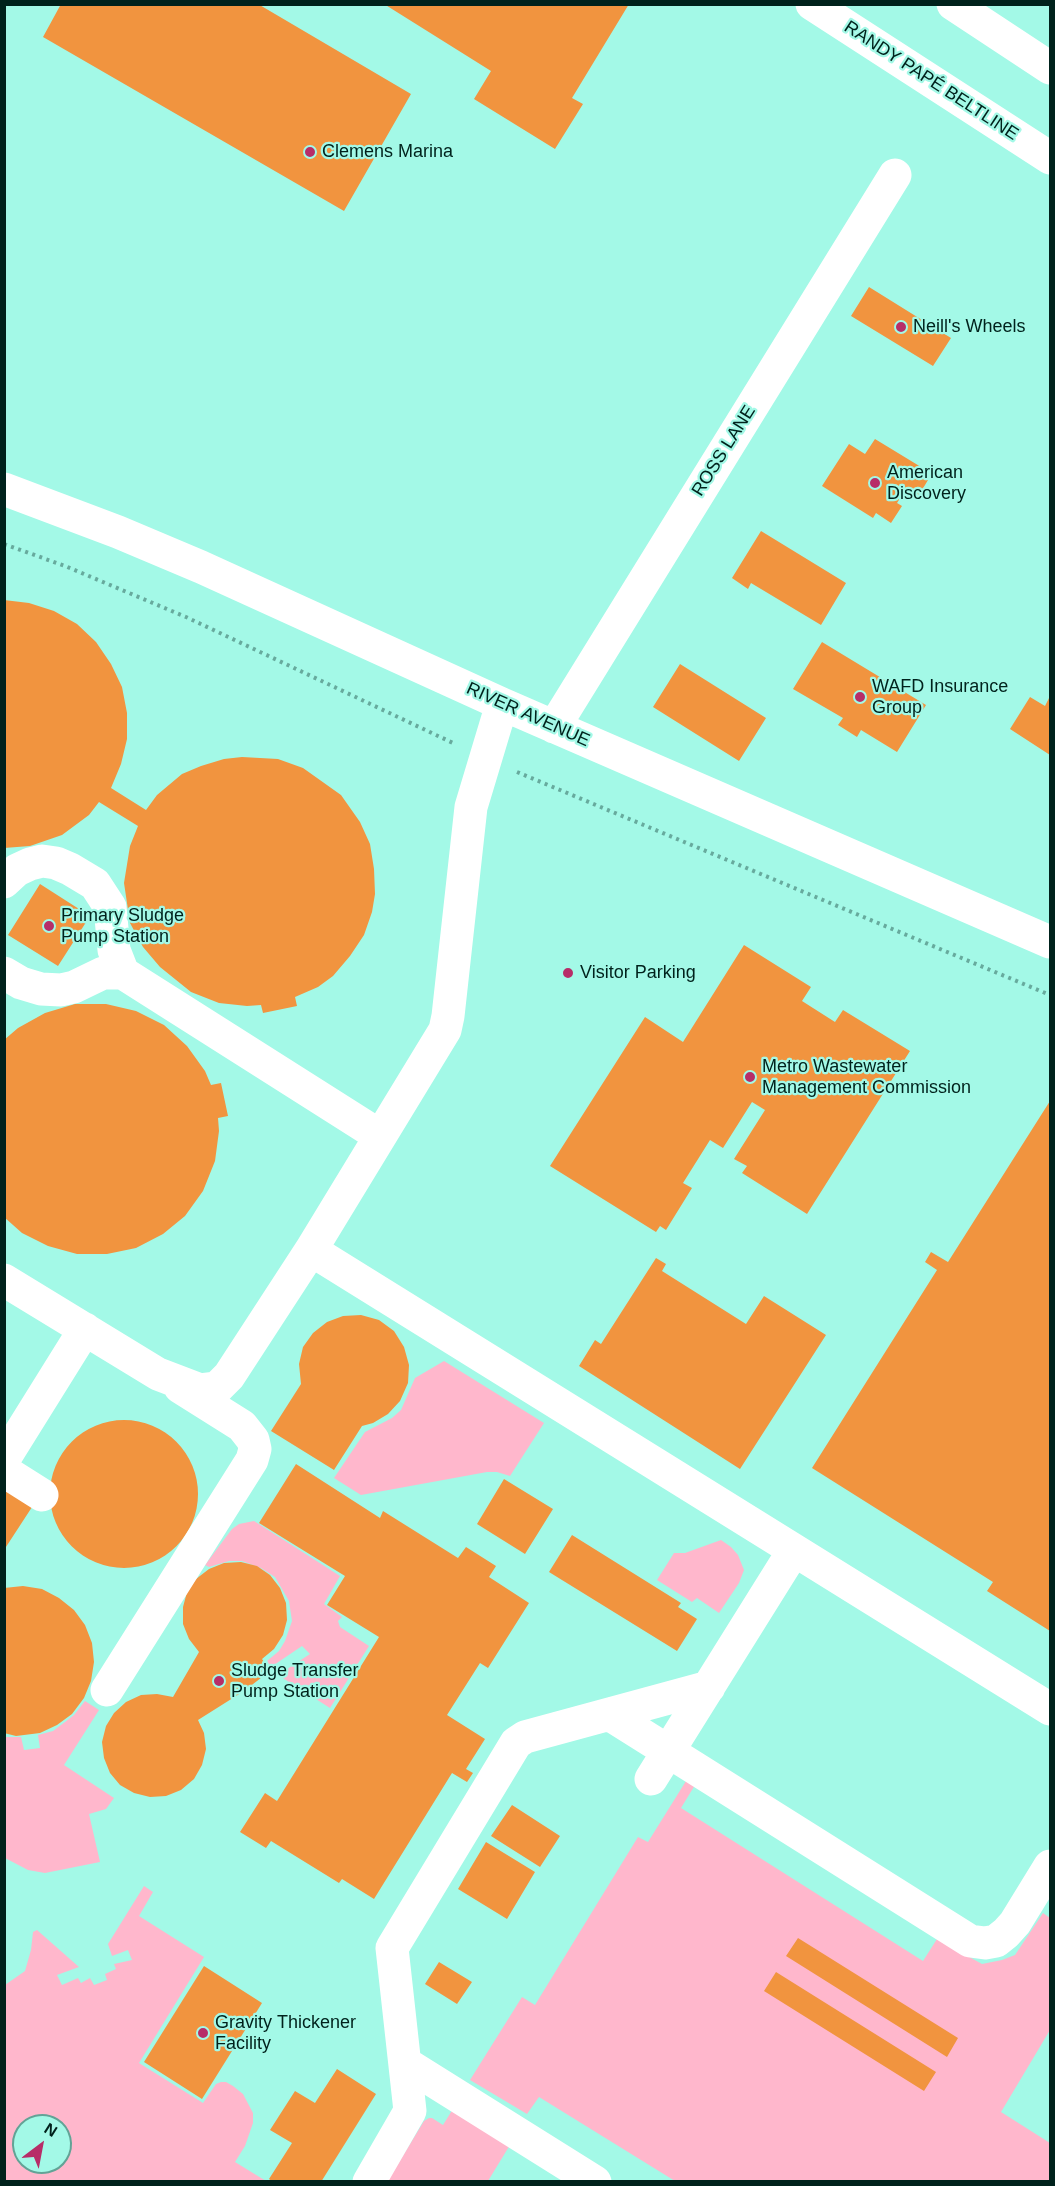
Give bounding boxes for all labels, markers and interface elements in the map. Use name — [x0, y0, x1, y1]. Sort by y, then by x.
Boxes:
street label: RANDY PAPÉ BELTLINE — [840, 17, 1022, 145]
place label: Clemens Marina — [322, 141, 453, 163]
marker: Clemens Marina — [303, 145, 317, 159]
place label: Neill's Wheels — [913, 316, 1025, 338]
marker: Neill's Wheels — [894, 320, 908, 334]
street label: ROSS LANE — [688, 402, 760, 500]
place label: American Discovery — [887, 462, 966, 504]
marker: American Discovery — [868, 476, 882, 490]
place label: WAFD Insurance Group — [872, 676, 1008, 718]
street label: RIVER AVENUE — [463, 678, 593, 752]
marker: WAFD Insurance Group — [853, 690, 867, 704]
place label: Primary Sludge Pump Station — [61, 905, 184, 948]
marker: Primary Sludge Pump Station — [42, 919, 56, 933]
place label: Visitor Parking — [580, 962, 696, 984]
marker: Visitor Parking — [561, 966, 575, 980]
place label: Metro Wastewater Management Commission — [762, 1056, 971, 1098]
marker: Metro Wastewater Management Commission — [743, 1070, 757, 1084]
place label: Sludge Transfer Pump Station — [231, 1660, 358, 1702]
marker: Sludge Transfer Pump Station — [212, 1674, 226, 1688]
place label: Gravity Thickener Facility — [215, 2012, 356, 2054]
marker: Gravity Thickener Facility — [196, 2026, 210, 2040]
north arrow — [12, 2114, 72, 2174]
text: N — [41, 2120, 60, 2140]

